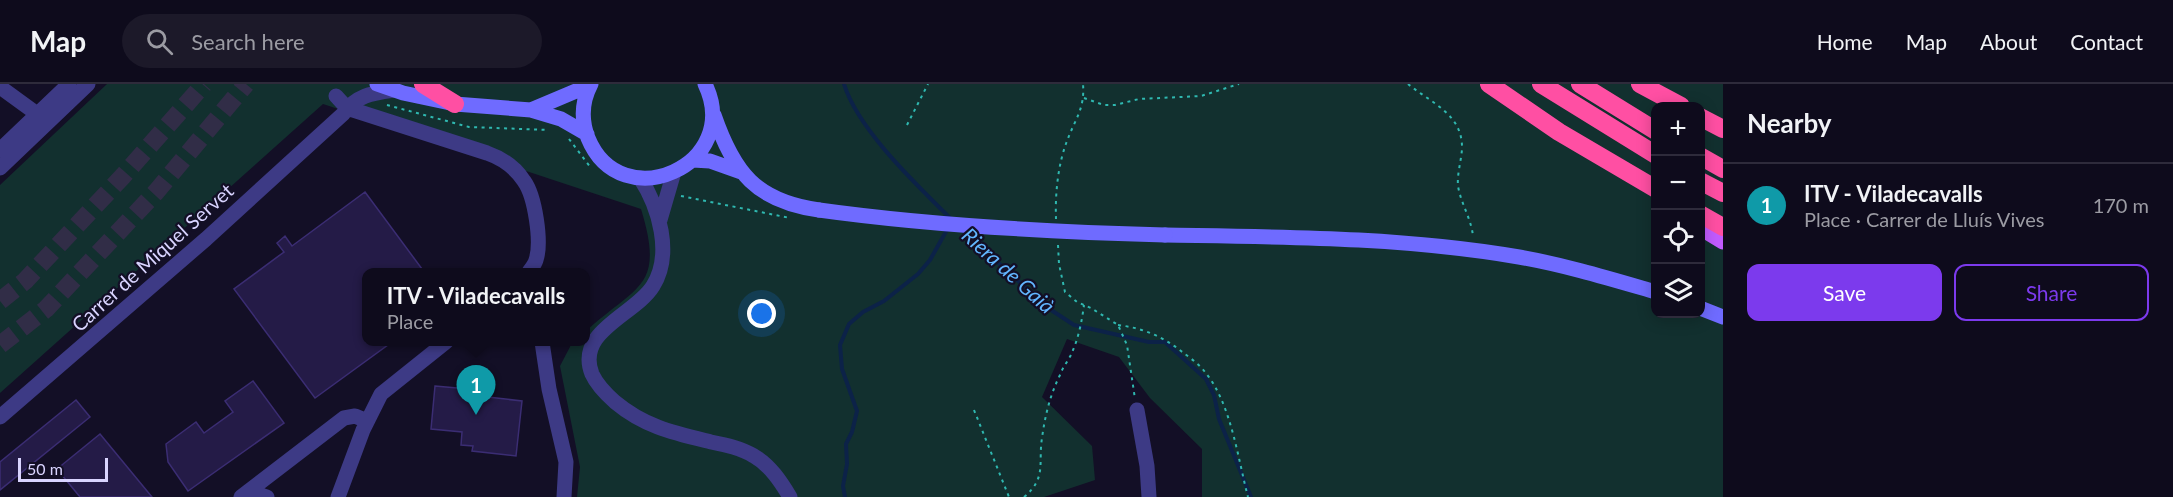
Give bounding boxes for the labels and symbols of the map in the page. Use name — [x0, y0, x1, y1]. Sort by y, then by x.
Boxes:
street label: Carrer de Miquel Servet — [66, 178, 238, 336]
water label: Riera de Gaià — [958, 222, 1060, 318]
your location — [747, 299, 776, 328]
pin: 1 — [456, 366, 496, 415]
scale bar — [18, 455, 108, 482]

